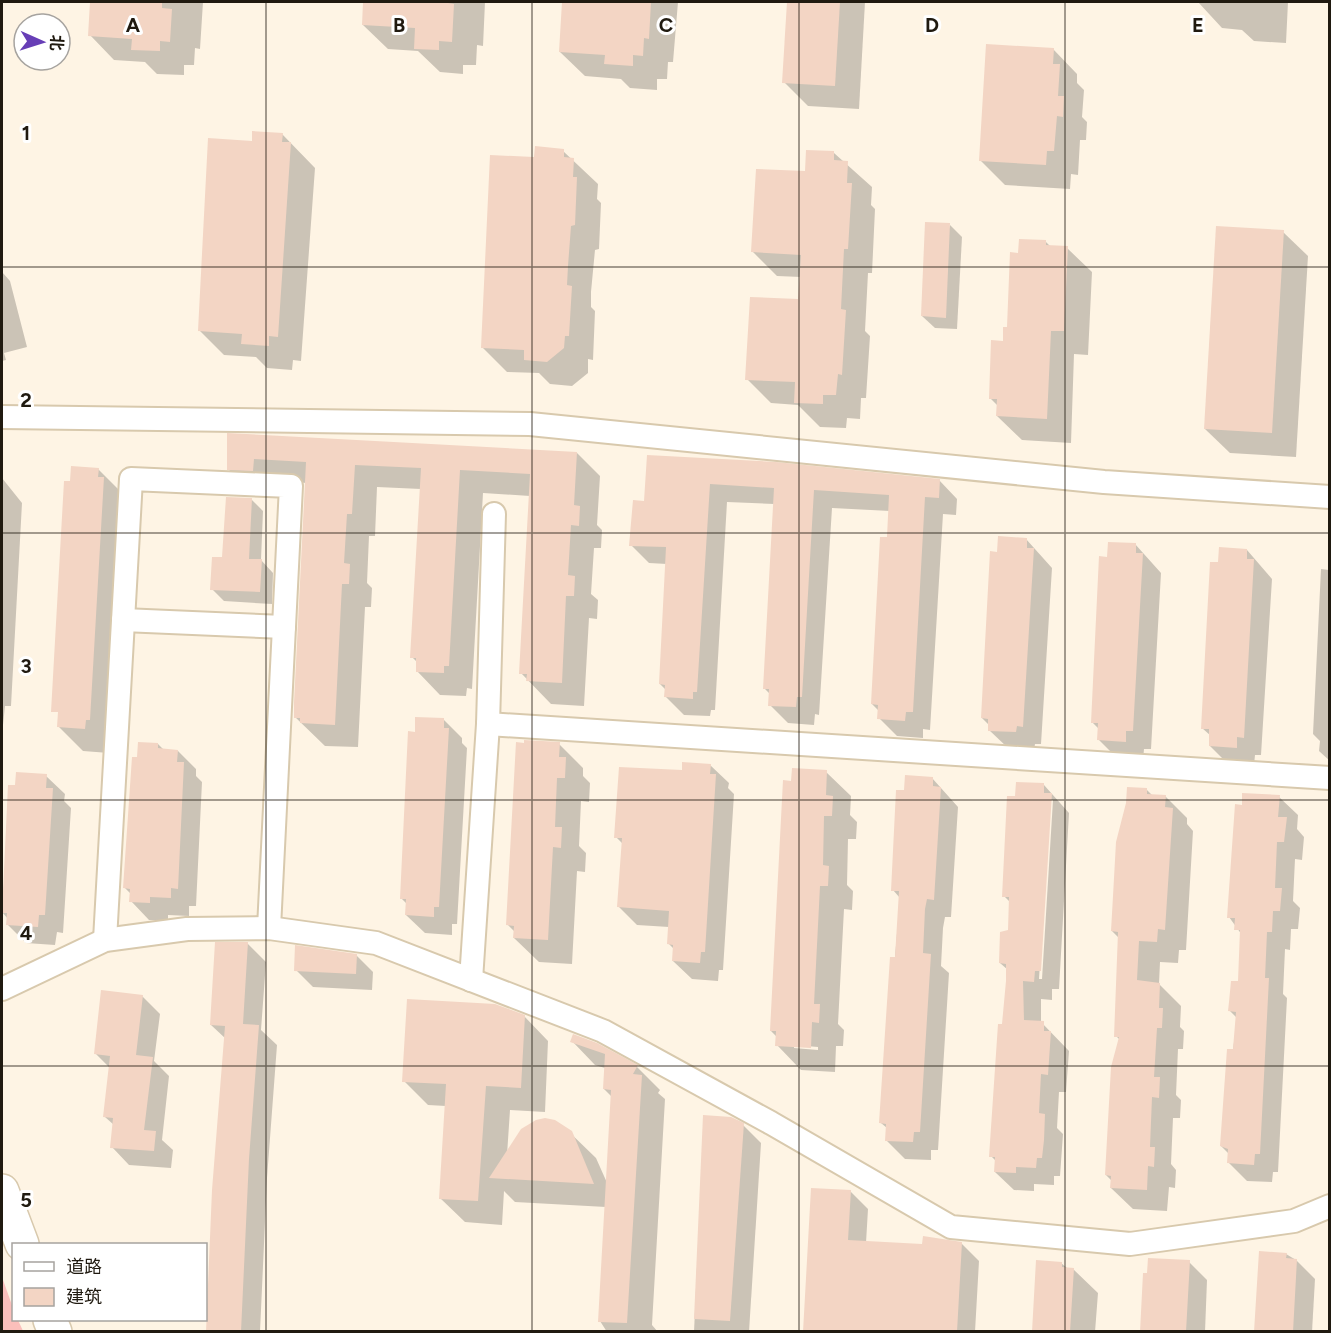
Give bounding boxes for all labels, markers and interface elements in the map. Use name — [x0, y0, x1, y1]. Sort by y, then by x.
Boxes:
north arrow — [12, 12, 72, 72]
text: A — [126, 13, 141, 37]
text: B — [393, 13, 405, 37]
text: C — [659, 13, 673, 37]
text: D — [925, 13, 939, 37]
text: E — [1192, 13, 1204, 37]
text: 北 — [47, 34, 66, 51]
text: 1 — [22, 121, 30, 145]
text: 2 — [20, 388, 32, 412]
text: 3 — [20, 654, 32, 678]
text: 4 — [20, 921, 33, 945]
text: 5 — [20, 1188, 32, 1212]
legend — [12, 1243, 207, 1321]
text: 道路 — [66, 1256, 102, 1278]
text: 建筑 — [66, 1286, 102, 1308]

